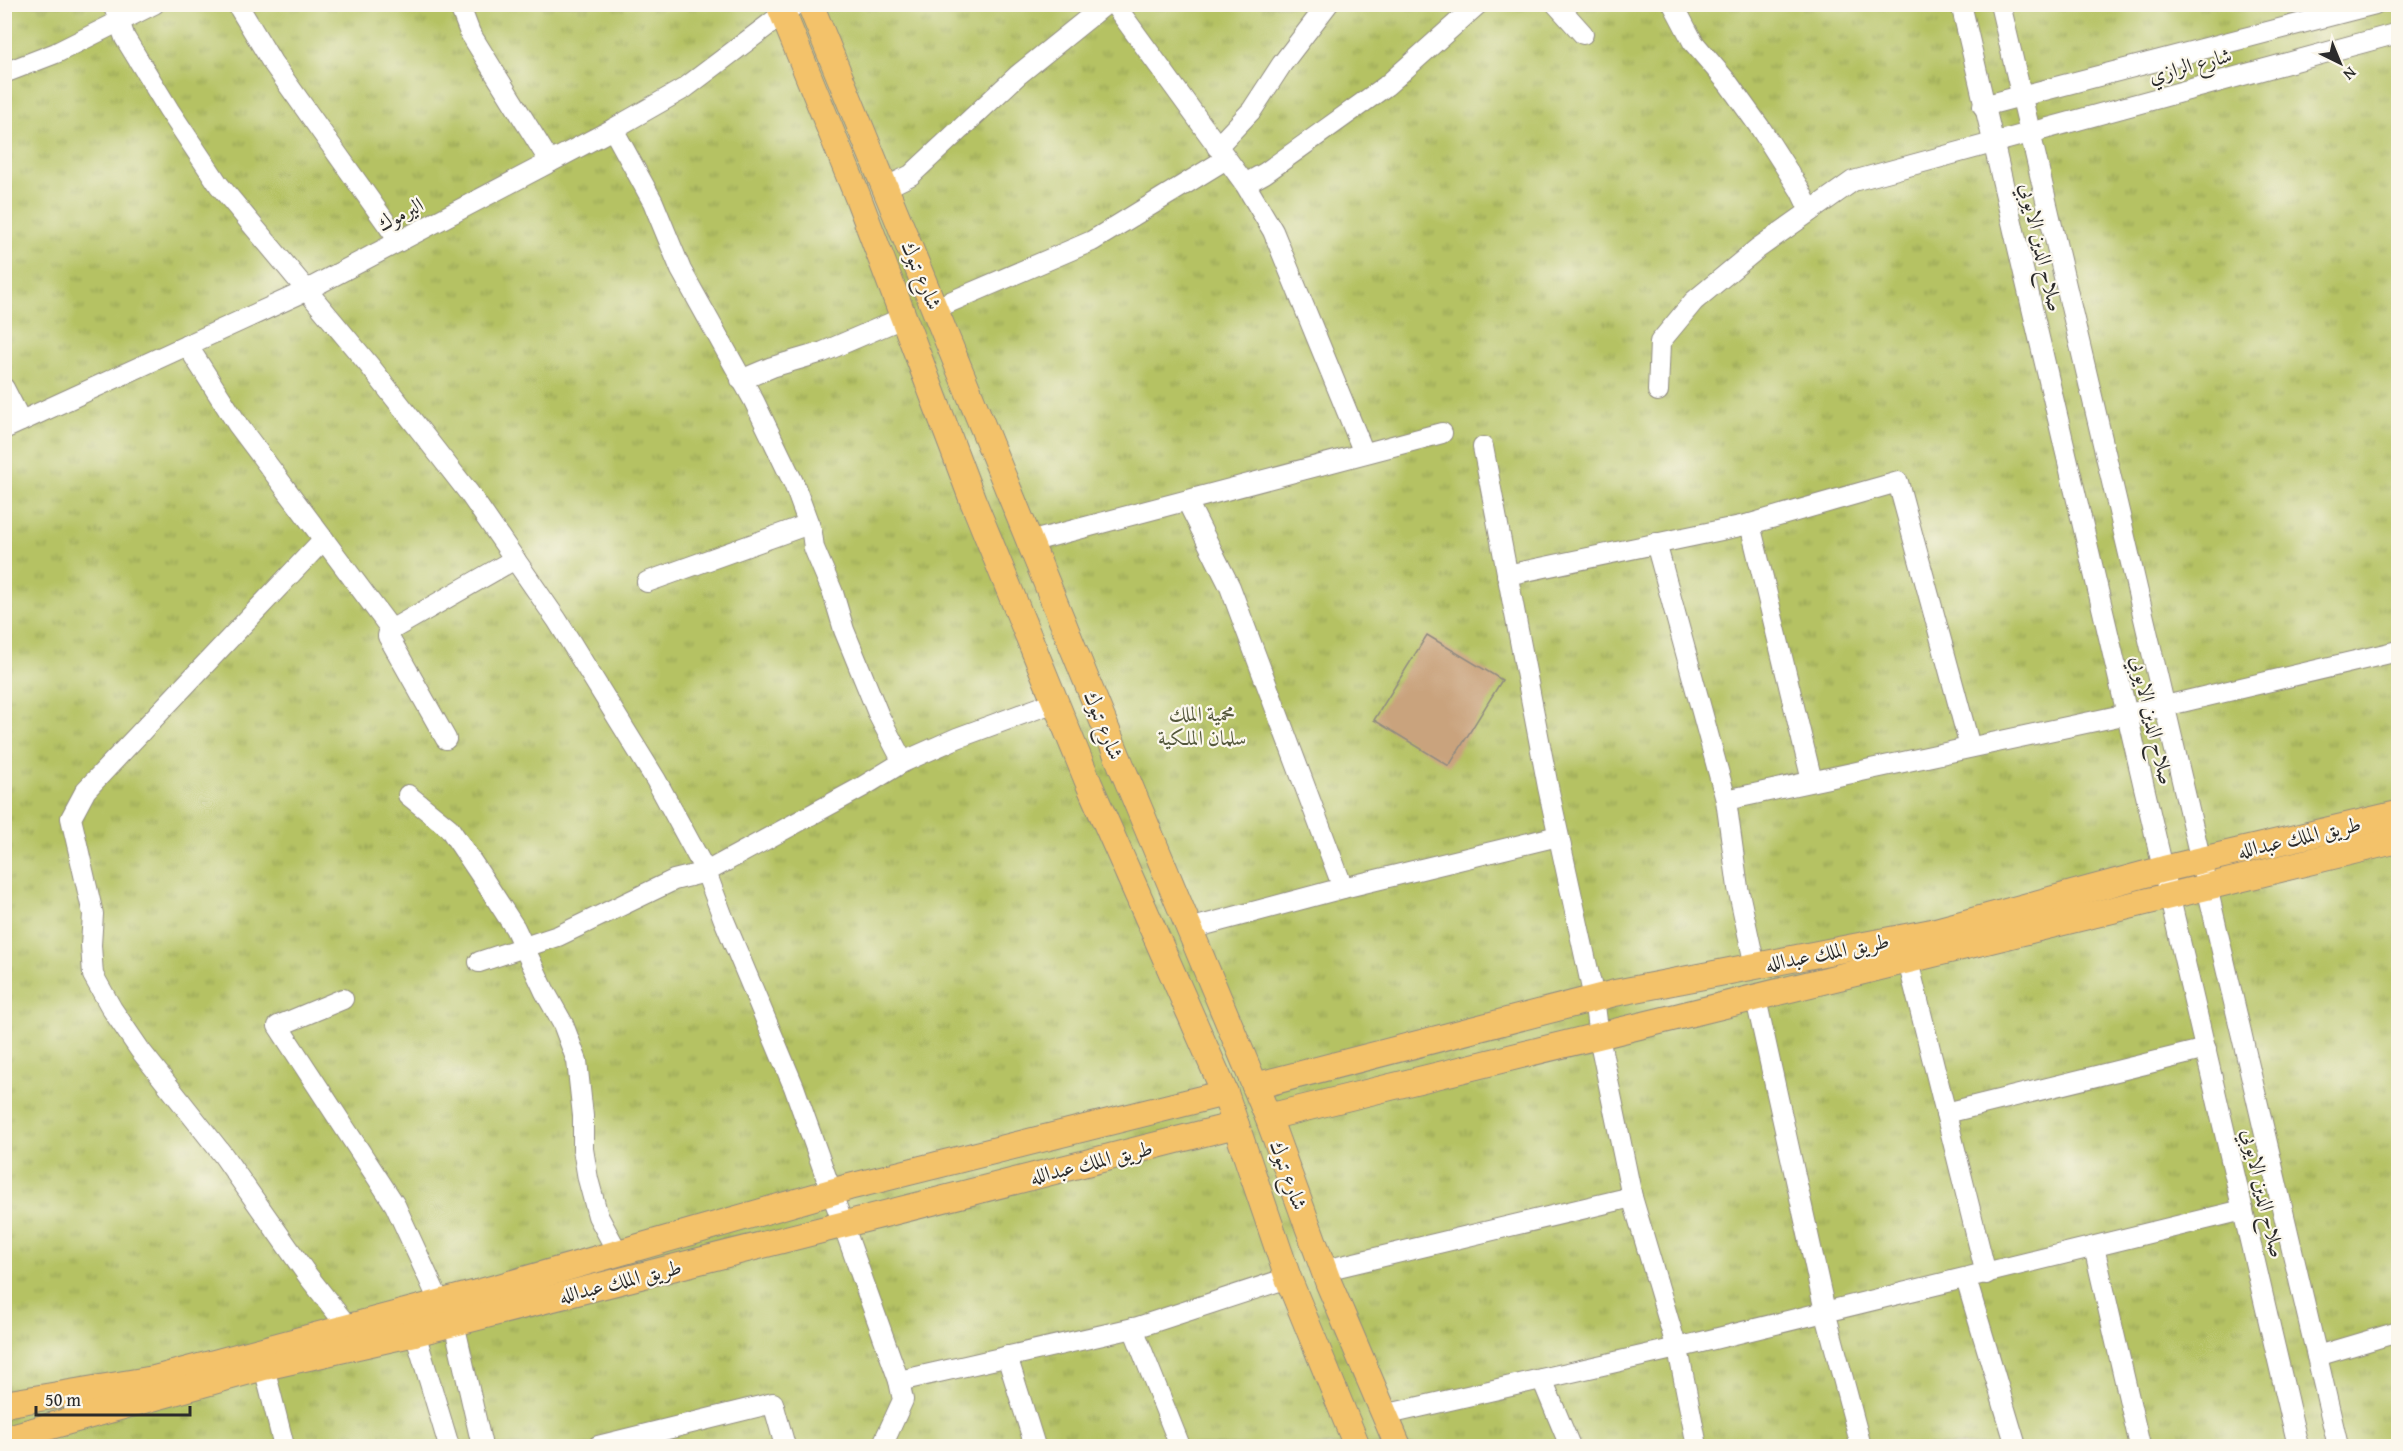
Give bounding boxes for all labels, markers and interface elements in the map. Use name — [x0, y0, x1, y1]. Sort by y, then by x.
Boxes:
north arrow — [2310, 33, 2370, 93]
street label: شارع الرازي — [2145, 39, 2236, 94]
text: N — [2338, 62, 2362, 87]
street label: صلاح الدين الايوبي — [2008, 180, 2072, 315]
street label: اليرموك — [371, 189, 429, 239]
street label: شارع تبوك — [891, 236, 950, 316]
street label: صلاح الدين الايوبي — [2119, 653, 2183, 788]
street label: شارع تبوك — [1073, 686, 1132, 765]
park label: محمية الملك سلمان الملكية — [1158, 698, 1246, 753]
street label: طريق الملك عبدالله — [2234, 808, 2364, 866]
street label: طريق الملك عبدالله — [1762, 925, 1892, 979]
street label: صلاح الدين الايوبي — [2230, 1126, 2294, 1261]
street label: طريق الملك عبدالله — [1026, 1132, 1156, 1192]
street label: شارع تبوك — [1259, 1136, 1316, 1215]
street label: طريق الملك عبدالله — [555, 1251, 685, 1311]
scale bar — [36, 1379, 190, 1417]
text: 50 m — [45, 1386, 81, 1413]

